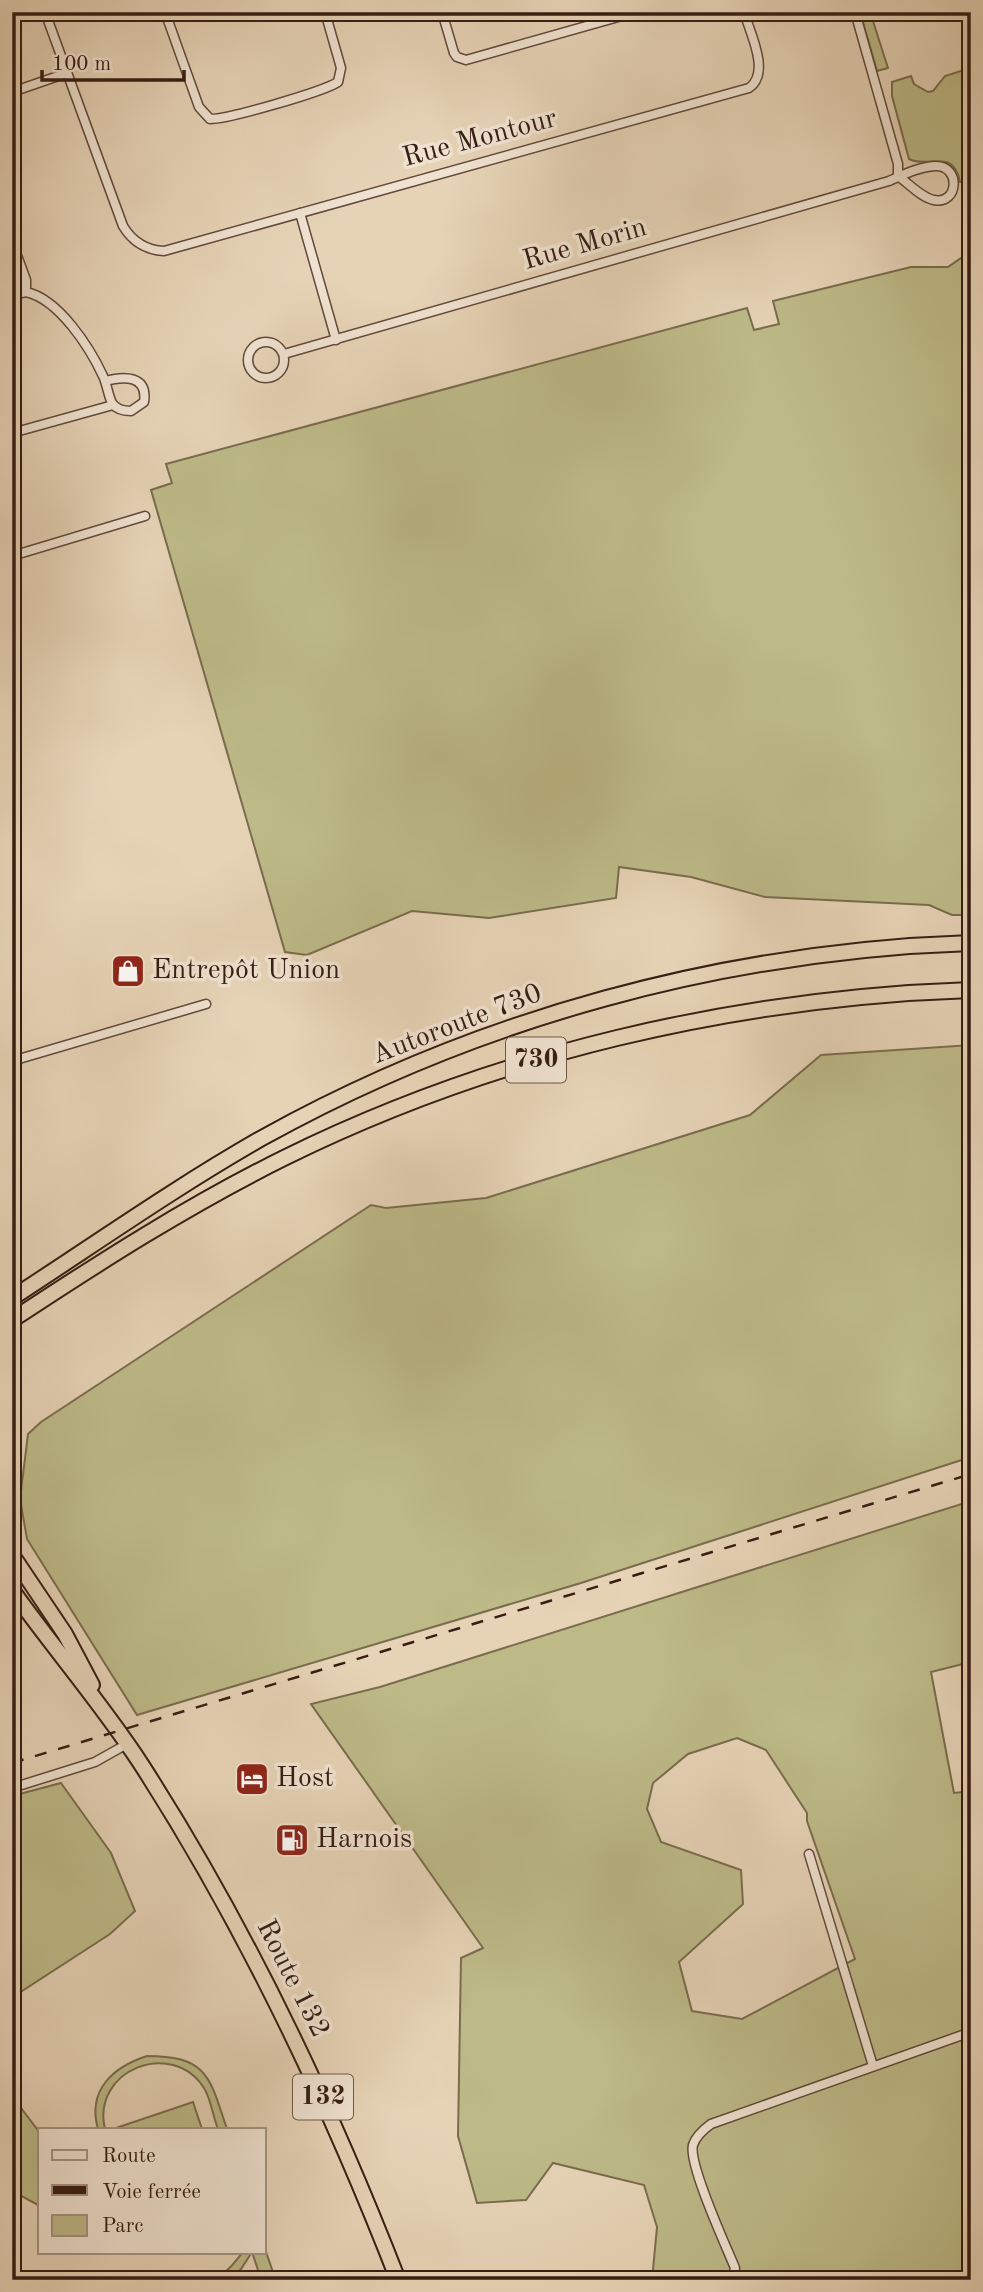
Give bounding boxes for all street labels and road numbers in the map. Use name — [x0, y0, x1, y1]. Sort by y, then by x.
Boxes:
street label: Rue Montour — [400, 105, 560, 173]
street label: Rue Morin — [520, 214, 650, 276]
street label: Autoroute 730 — [367, 977, 547, 1073]
road number: 730 — [506, 1037, 566, 1082]
street label: Route 132 — [250, 1916, 334, 2042]
road number: 132 — [293, 2074, 353, 2120]

